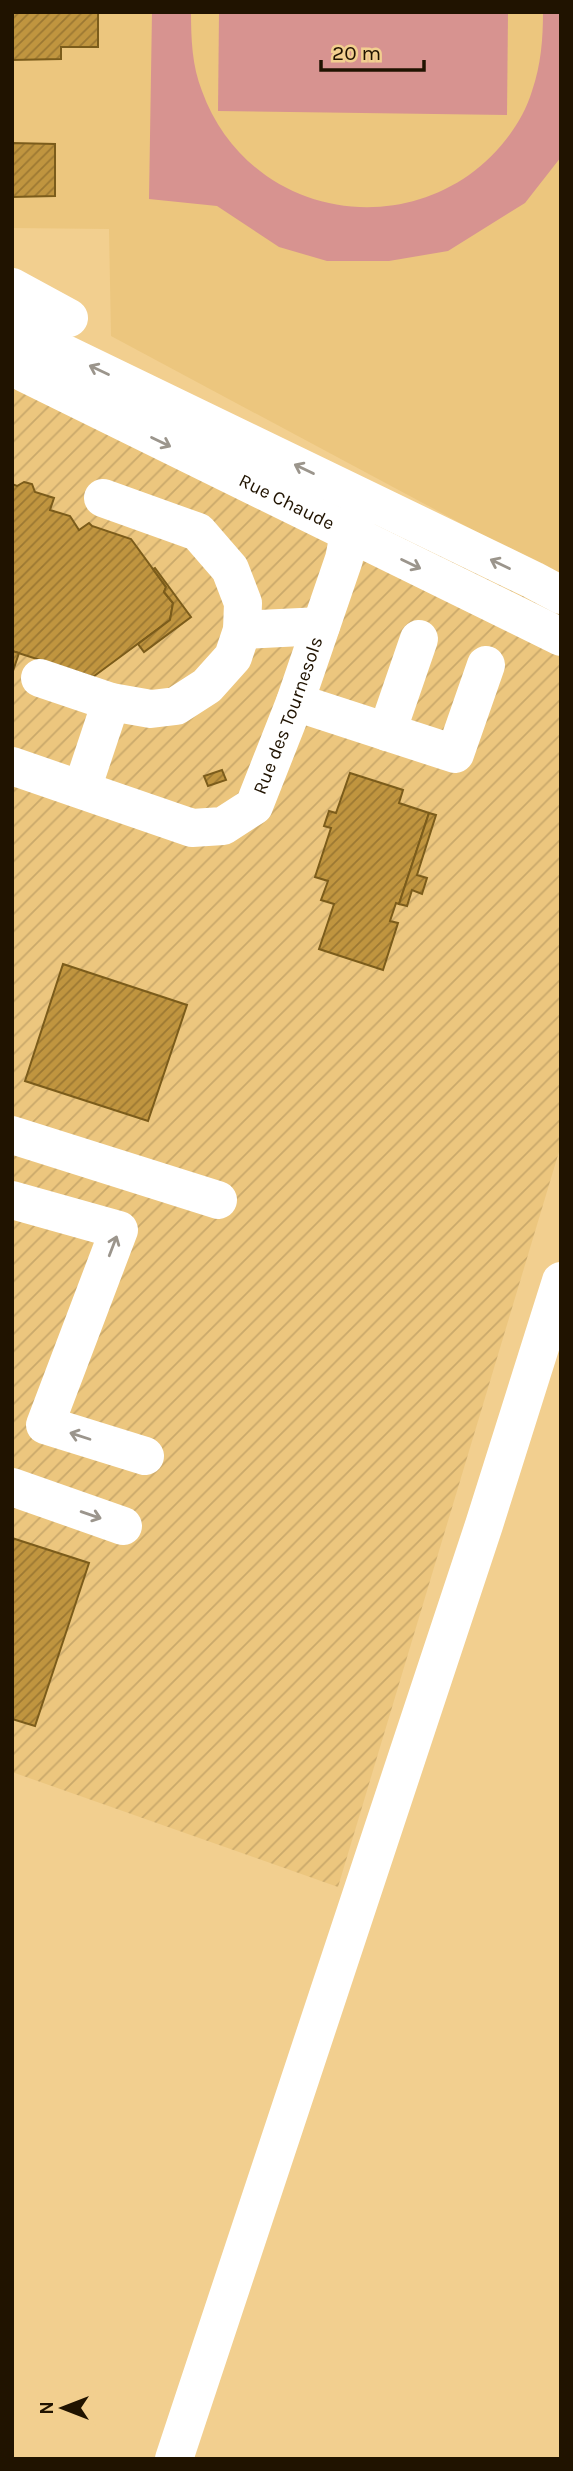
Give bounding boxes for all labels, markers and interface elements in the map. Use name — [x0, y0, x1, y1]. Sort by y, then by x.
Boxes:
scale bar — [321, 28, 424, 72]
text: 20 m — [332, 41, 381, 65]
one-way arrow — [89, 362, 110, 375]
one-way arrow — [150, 435, 171, 449]
one-way arrow — [294, 462, 315, 475]
street label: Rue Chaude — [235, 469, 338, 535]
one-way arrow — [490, 556, 511, 570]
one-way arrow — [400, 558, 421, 571]
street label: Rue des Tournesols — [249, 634, 328, 798]
one-way arrow — [107, 1235, 120, 1257]
one-way arrow — [69, 1429, 91, 1441]
one-way arrow — [79, 1510, 101, 1522]
north arrow — [28, 2373, 98, 2443]
text: N — [36, 2401, 58, 2415]

